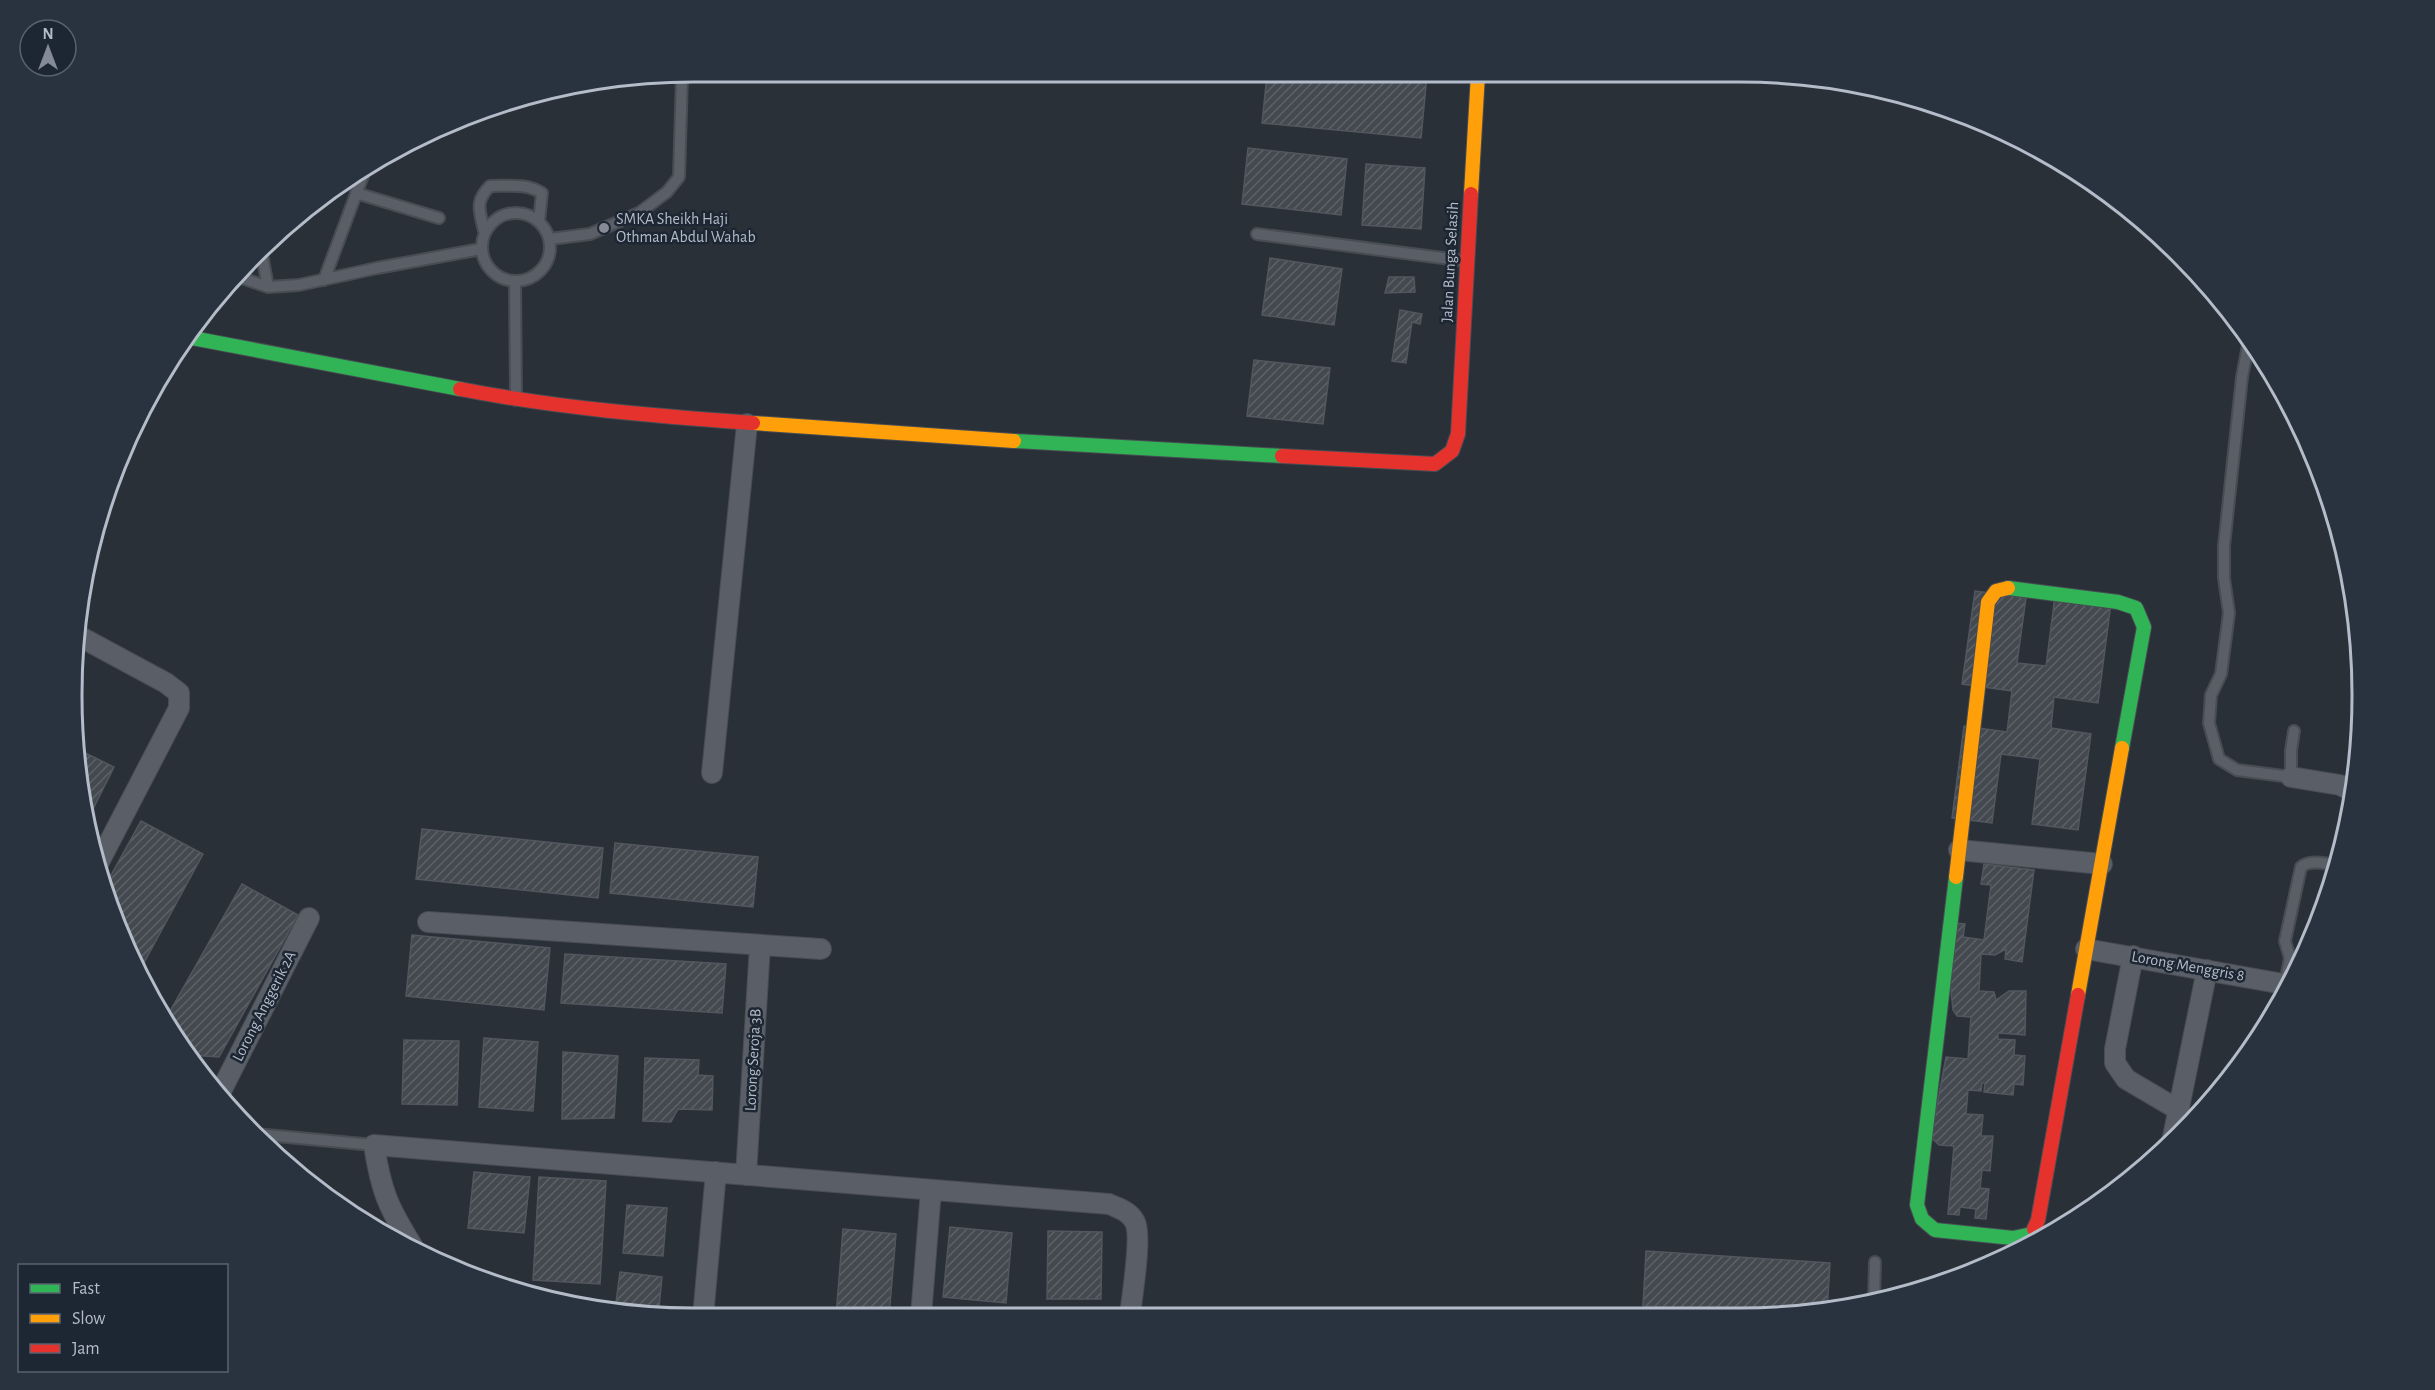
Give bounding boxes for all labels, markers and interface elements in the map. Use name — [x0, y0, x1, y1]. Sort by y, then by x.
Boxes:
north arrow — [18, 18, 78, 78]
text: N — [42, 26, 54, 42]
street label: Jalan Bunga Selasih — [1439, 201, 1461, 323]
place label: SMKA Sheikh Haji Othman Abdul Wahab — [616, 211, 756, 245]
marker: SMKA Sheikh Haji Othman Abdul Wahab — [597, 221, 611, 235]
street label: Lorong Anggerik 2A — [229, 948, 299, 1064]
street label: Lorong Menggris 8 — [2130, 948, 2246, 984]
street label: Lorong Seroja 3B — [742, 1008, 765, 1112]
legend — [18, 1264, 228, 1372]
text: Fast — [72, 1280, 100, 1298]
text: Slow — [72, 1310, 105, 1328]
text: Jam — [72, 1340, 100, 1358]

